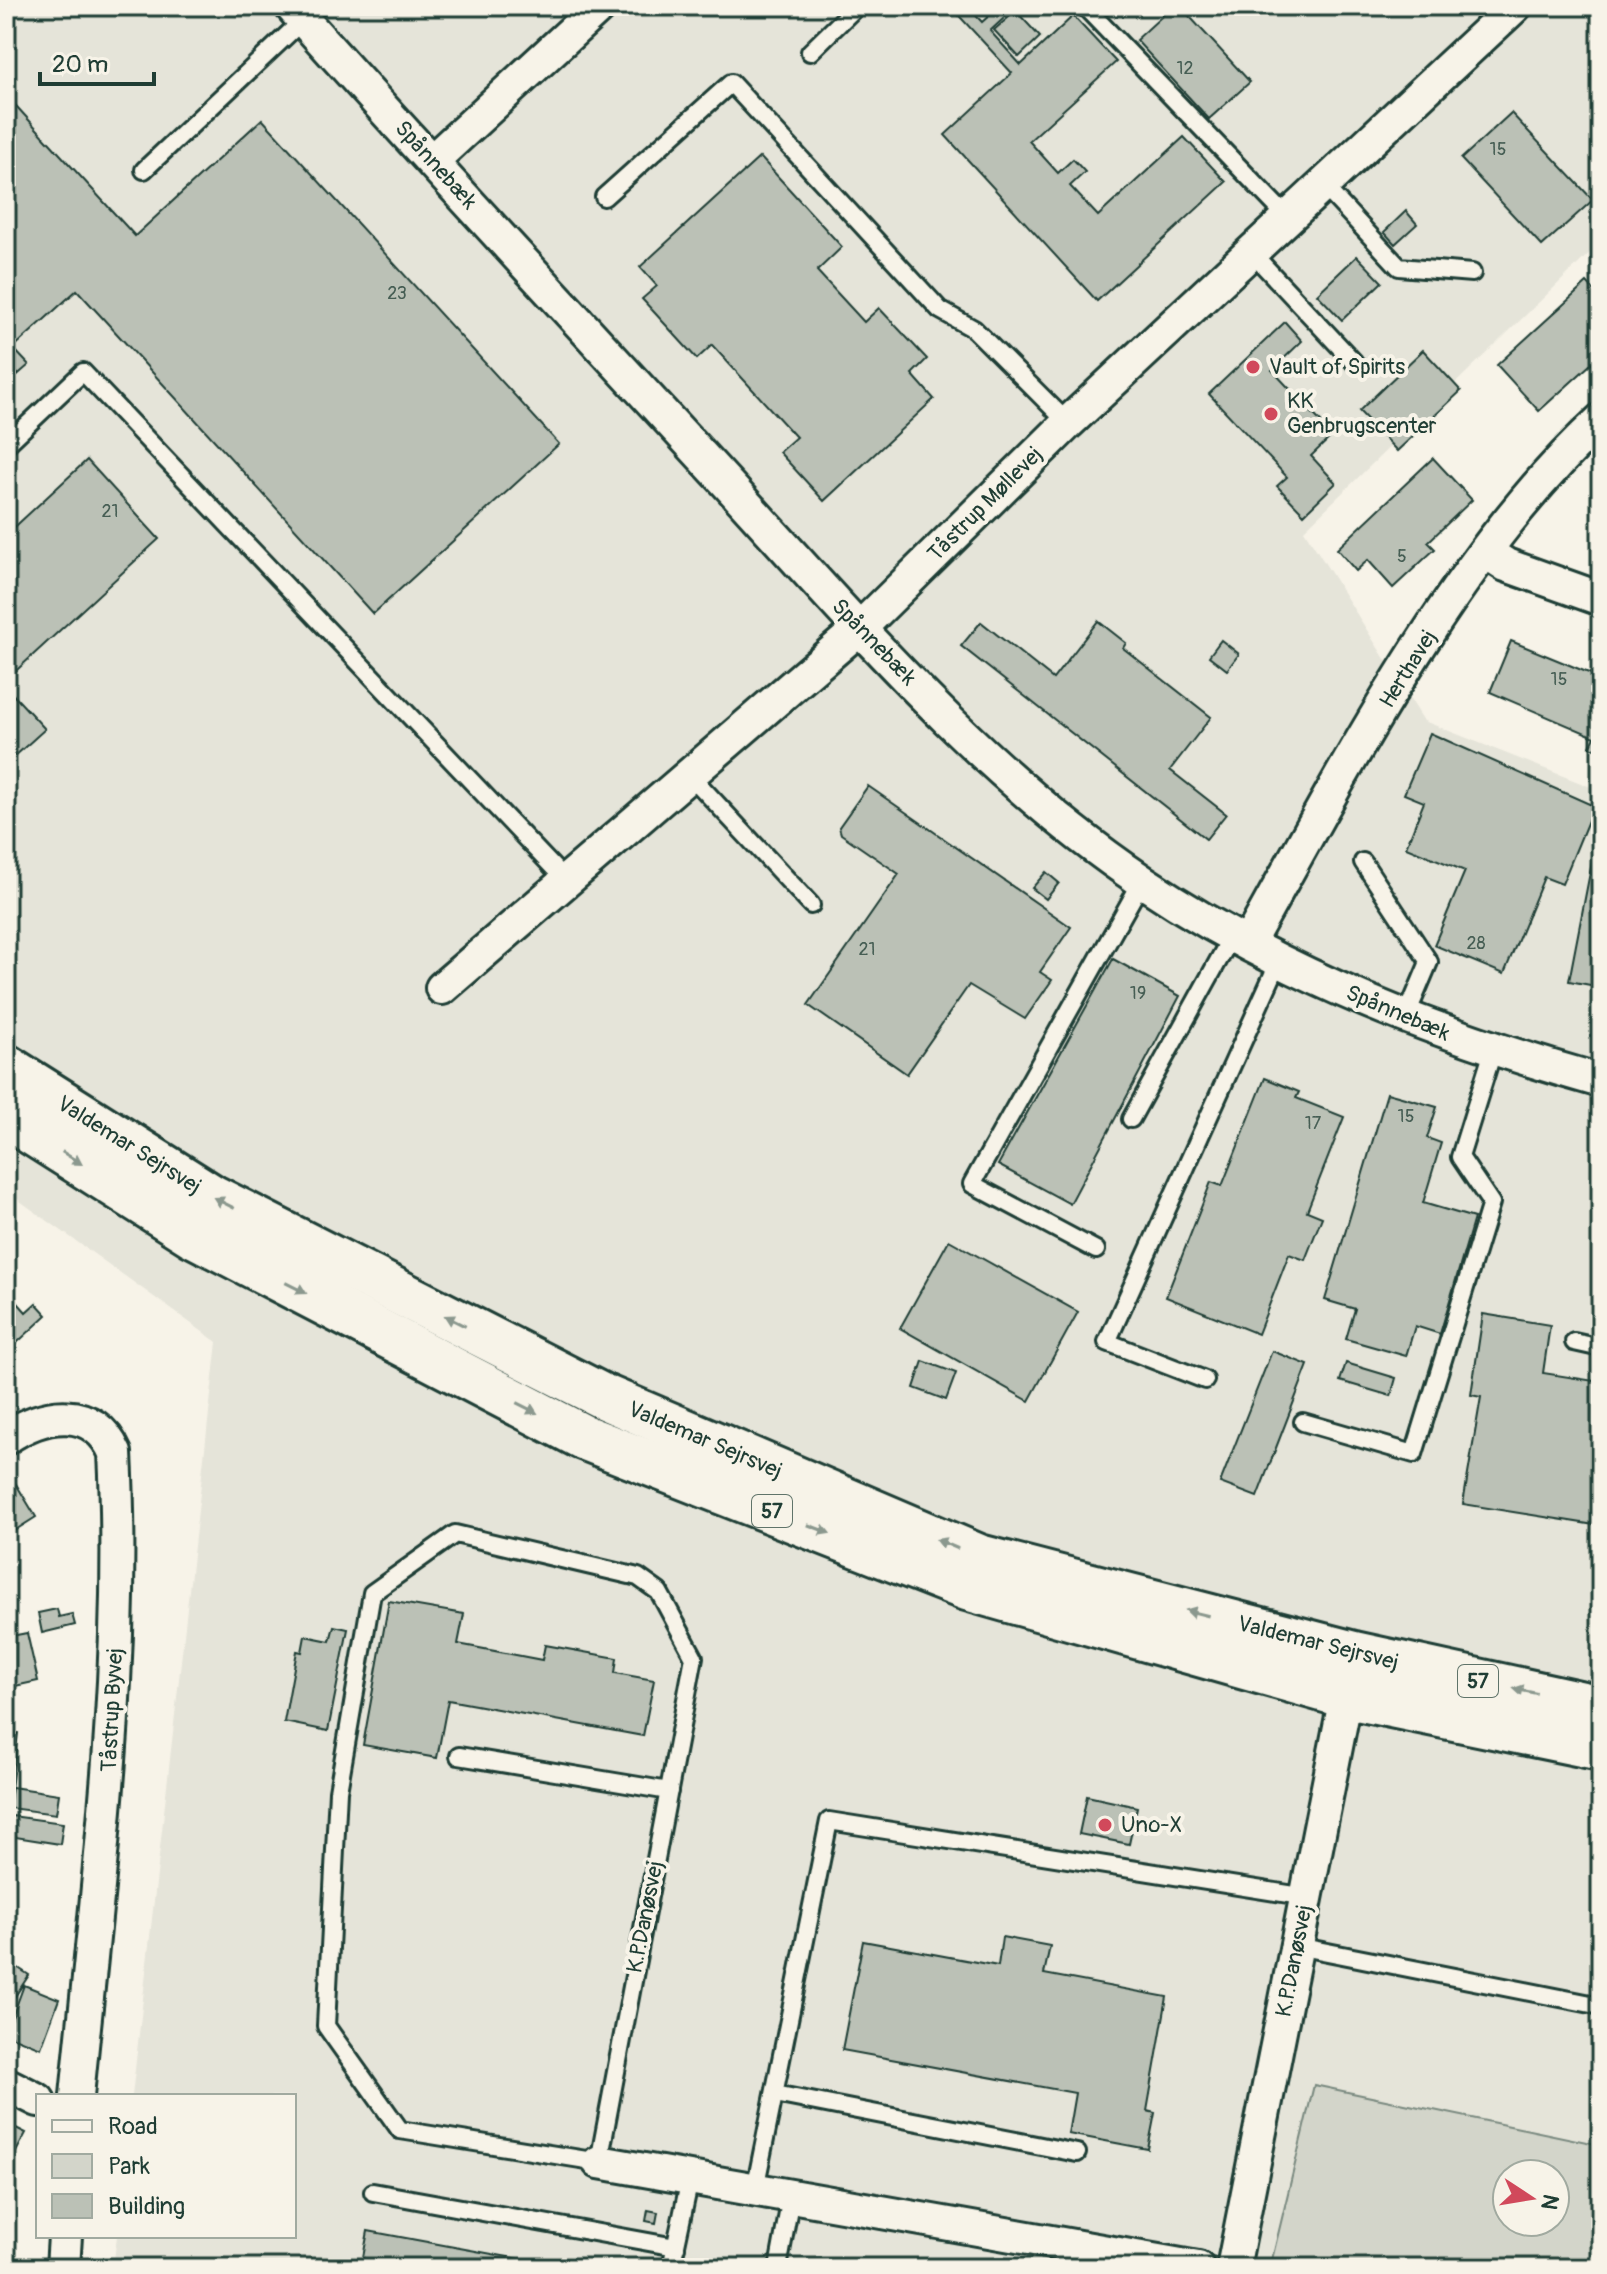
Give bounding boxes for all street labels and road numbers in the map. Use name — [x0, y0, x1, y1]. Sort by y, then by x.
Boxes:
street label: Spånnebæk — [389, 115, 483, 215]
street label: Tåstrup Møllevej — [922, 441, 1048, 567]
street label: Spånnebæk — [826, 593, 922, 691]
street label: Herthavej — [1373, 625, 1443, 713]
street label: Spånnebæk — [1342, 979, 1454, 1047]
street label: Valdemar Sejrsvej — [52, 1089, 206, 1201]
street label: Valdemar Sejrsvej — [624, 1395, 786, 1485]
road number: 57 — [752, 1495, 792, 1527]
street label: Valdemar Sejrsvej — [1235, 1609, 1401, 1677]
street label: Tåstrup Byvej — [95, 1647, 129, 1773]
road number: 57 — [1458, 1665, 1498, 1697]
street label: K.P.Danøsvej — [620, 1859, 670, 1975]
street label: K.P.Danøsvej — [1269, 1903, 1319, 2019]

